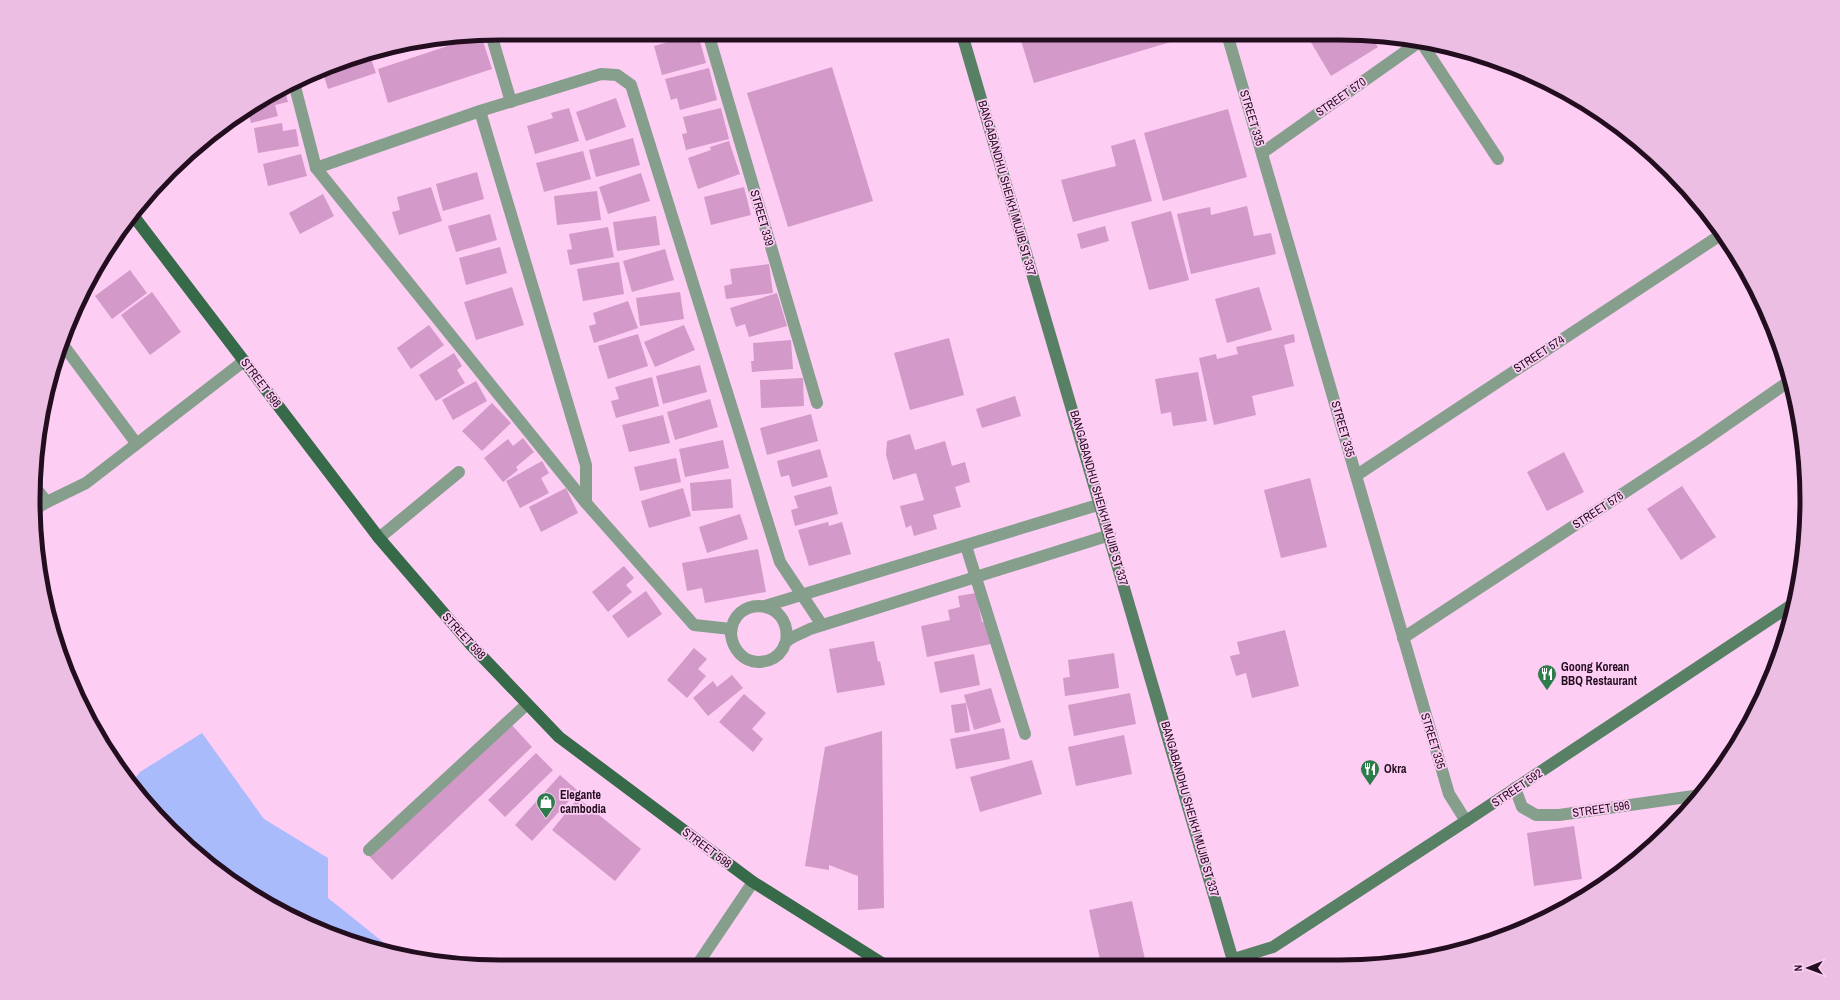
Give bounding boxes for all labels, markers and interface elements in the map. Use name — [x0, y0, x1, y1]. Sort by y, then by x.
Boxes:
street label: STREET 570 — [1313, 74, 1369, 120]
street label: STREET 335 — [1236, 88, 1268, 148]
street label: BANGABANDHU SHEIKH MUJIB ST 337 — [974, 98, 1040, 278]
street label: STREET 339 — [746, 188, 778, 248]
street label: STREET 574 — [1510, 331, 1568, 376]
street label: STREET 598 — [237, 355, 285, 411]
street label: STREET 335 — [1327, 399, 1359, 459]
street label: BANGABANDHU SHEIKH MUJIB ST 337 — [1066, 408, 1132, 588]
street label: STREET 576 — [1569, 488, 1627, 532]
street label: STREET 598 — [439, 609, 489, 663]
place label: Goong Korean BBQ Restaurant — [1561, 659, 1638, 689]
restaurant icon: Goong Korean BBQ Restaurant — [1536, 663, 1558, 691]
street label: STREET 335 — [1417, 711, 1449, 771]
street label: BANGABANDHU SHEIKH MUJIB ST 337 — [1157, 719, 1223, 899]
restaurant icon: Okra — [1359, 758, 1381, 786]
place label: Okra — [1384, 761, 1407, 777]
street label: STREET 592 — [1489, 765, 1545, 811]
place label: Elegante cambodia — [560, 787, 606, 817]
shop icon: Elegante cambodia — [535, 791, 557, 819]
street label: STREET 596 — [1571, 797, 1631, 821]
street label: STREET 598 — [679, 824, 735, 872]
north arrow — [1788, 948, 1828, 988]
text: N — [1791, 965, 1805, 972]

